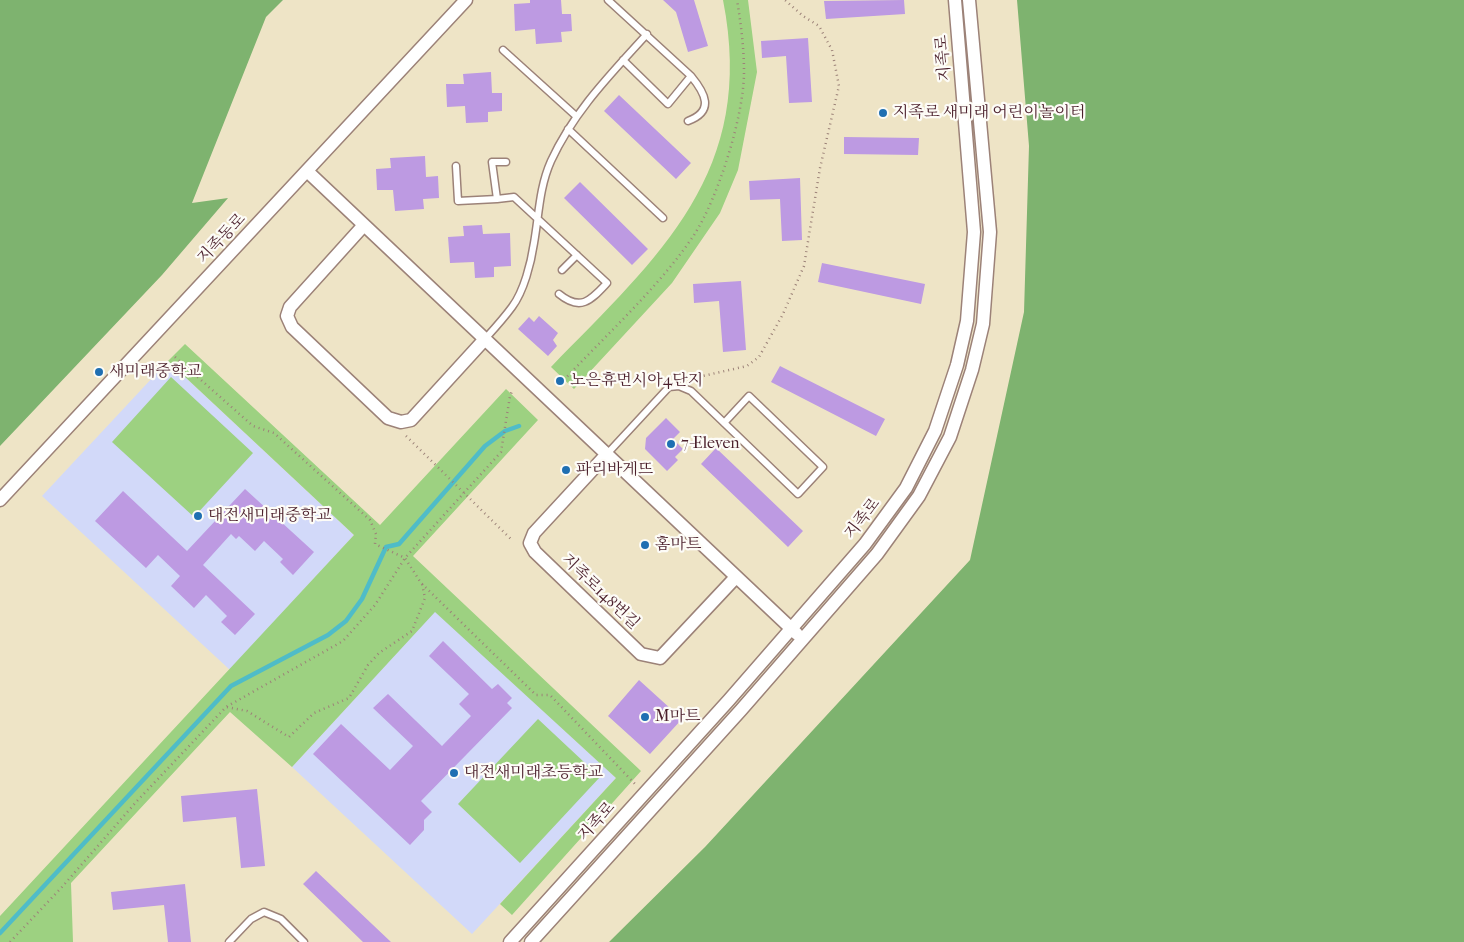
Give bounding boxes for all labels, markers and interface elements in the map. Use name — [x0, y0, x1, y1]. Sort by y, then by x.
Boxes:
street label: 지족로 — [932, 34, 956, 82]
place label: 지족로 새미래 어린이놀이터 — [893, 103, 1085, 123]
marker: 지족로 새미래 어린이놀이터 — [877, 107, 889, 119]
street label: 지족동로 — [194, 210, 250, 268]
place label: 새미래중학교 — [109, 362, 202, 382]
marker: 새미래중학교 — [93, 366, 105, 378]
place label: 노은휴먼시아4단지 — [570, 371, 703, 391]
marker: 노은휴먼시아4단지 — [554, 375, 566, 387]
place label: 7-Eleven — [681, 434, 740, 454]
marker: 7-Eleven — [665, 438, 677, 450]
place label: 파리바게뜨 — [576, 460, 653, 480]
marker: 파리바게뜨 — [560, 464, 572, 476]
street label: 지족로 — [841, 495, 885, 543]
place label: 대전새미래중학교 — [208, 506, 332, 526]
marker: 대전새미래중학교 — [192, 510, 204, 522]
place label: 홈마트 — [655, 535, 701, 555]
marker: 홈마트 — [639, 539, 651, 551]
street label: 지족로148번길 — [557, 550, 643, 634]
place label: M마트 — [655, 707, 701, 727]
marker: M마트 — [639, 711, 651, 723]
place label: 대전새미래초등학교 — [464, 763, 603, 783]
marker: 대전새미래초등학교 — [448, 767, 460, 779]
street label: 지족로 — [574, 798, 620, 846]

